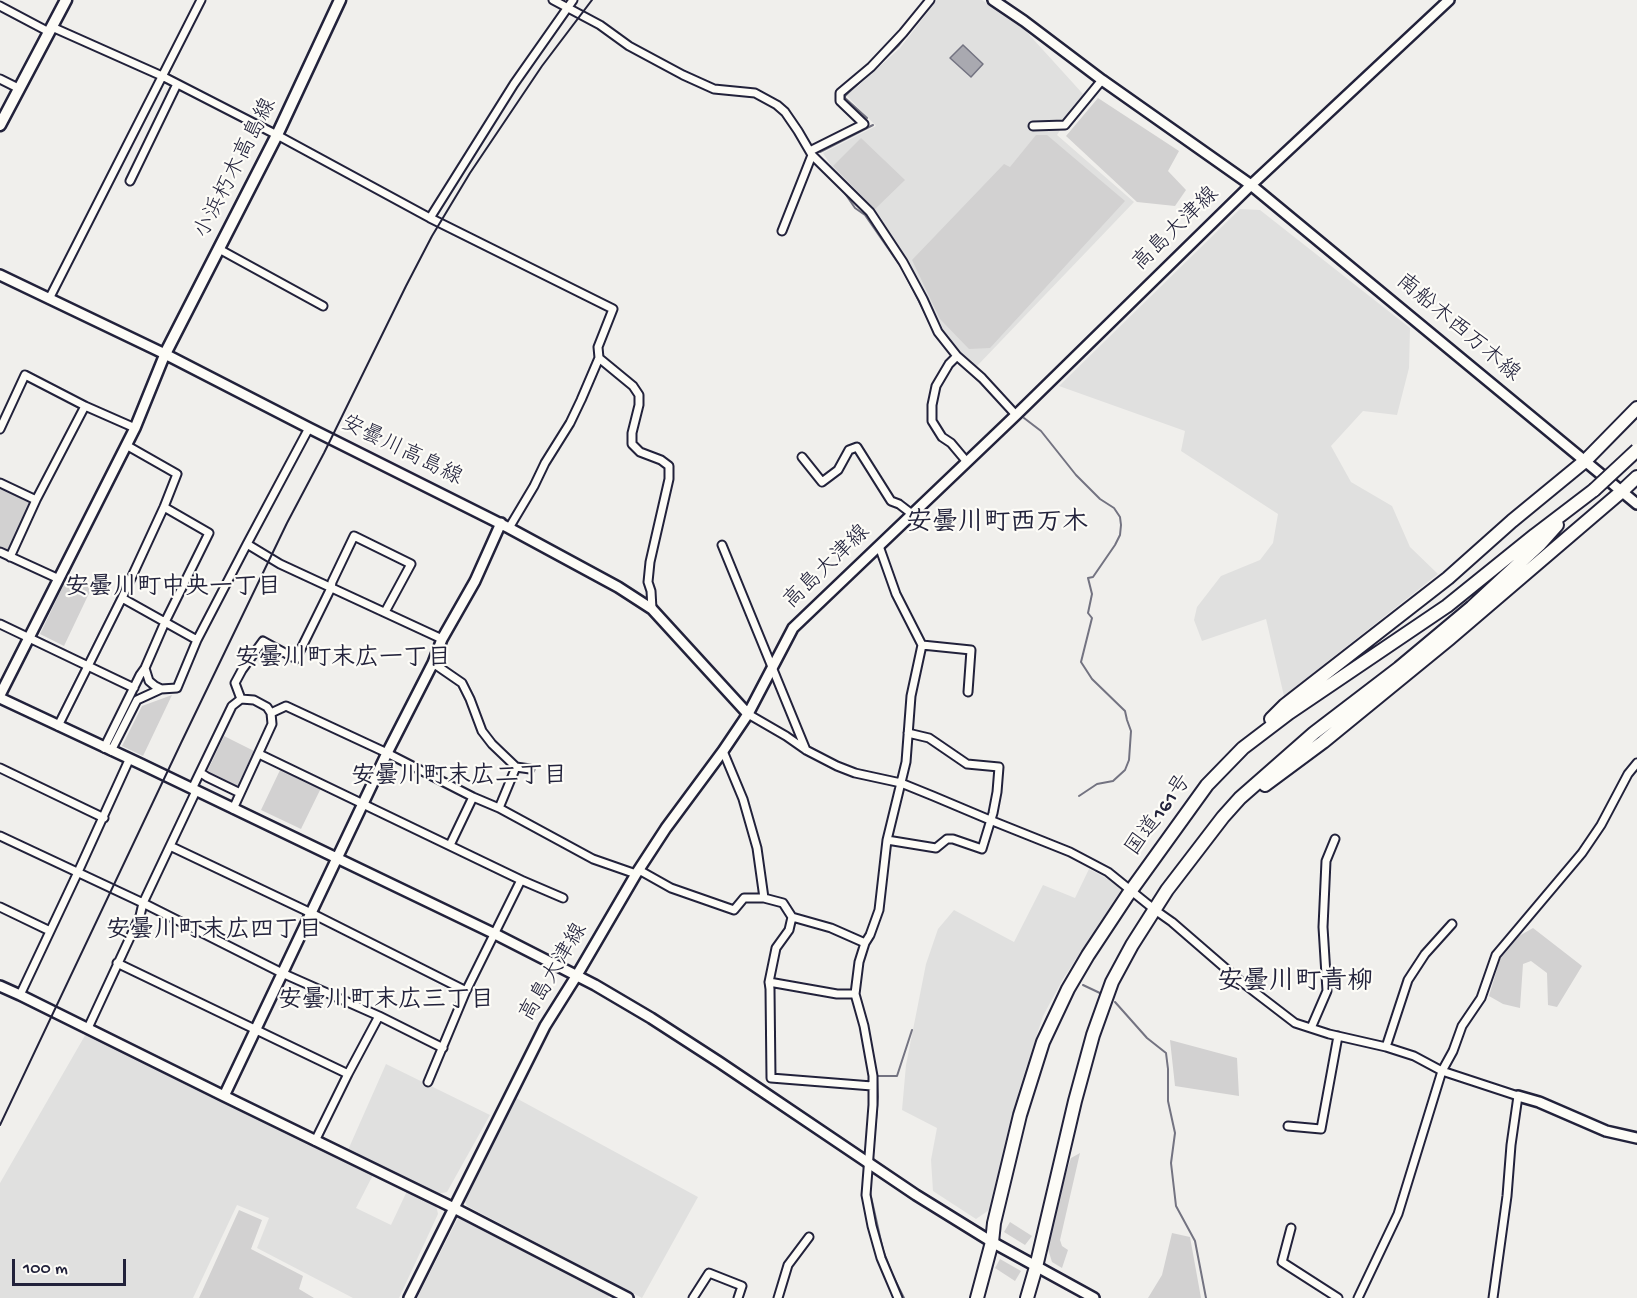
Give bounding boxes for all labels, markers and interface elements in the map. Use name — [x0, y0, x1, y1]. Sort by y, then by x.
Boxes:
street label: 小浜朽木高島線 — [190, 94, 284, 244]
street label: 高島大津線 — [1128, 182, 1226, 278]
street label: 南船木西万木線 — [1390, 269, 1524, 389]
street label: 安曇川高島線 — [336, 411, 466, 493]
district label: 安曇川町西万木 — [906, 509, 1088, 541]
street label: 高島大津線 — [779, 520, 877, 616]
district label: 安曇川町中央一丁目 — [65, 575, 281, 603]
district label: 安曇川町末広一丁目 — [235, 646, 451, 674]
district label: 安曇川町末広二丁目 — [351, 764, 567, 792]
street label: 国道161号 — [1121, 770, 1199, 862]
district label: 安曇川町末広四丁目 — [106, 918, 322, 946]
street label: 高島大津線 — [515, 919, 595, 1027]
district label: 安曇川町青柳 — [1217, 968, 1373, 1000]
district label: 安曇川町末広三丁目 — [278, 988, 494, 1016]
scale bar — [15, 1247, 129, 1285]
text: 100 m — [23, 1259, 68, 1280]

